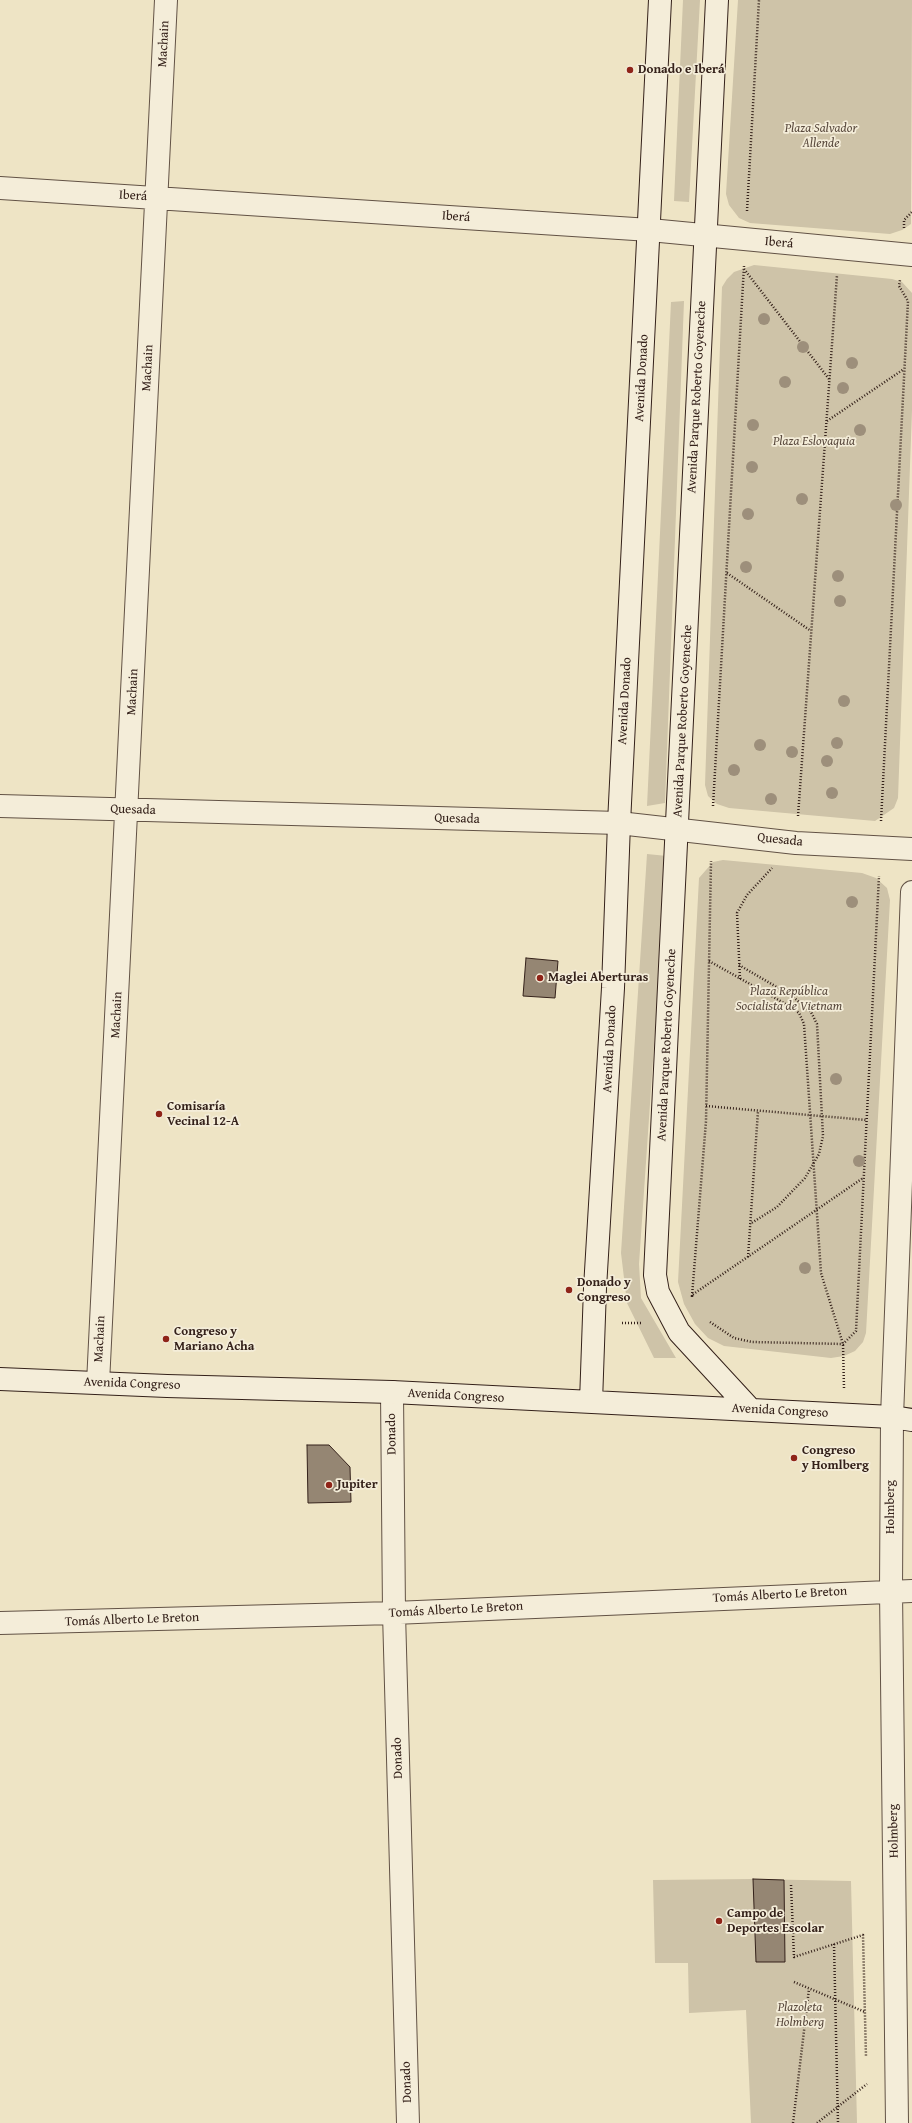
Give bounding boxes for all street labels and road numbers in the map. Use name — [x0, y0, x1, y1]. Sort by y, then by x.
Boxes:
street label: Machain — [155, 20, 173, 68]
street label: Iberá — [118, 187, 148, 205]
street label: Iberá — [441, 208, 471, 226]
street label: Iberá — [764, 234, 794, 252]
street label: Avenida Parque Roberto Goyeneche — [684, 300, 710, 494]
street label: Avenida Donado — [632, 334, 652, 422]
street label: Machain — [139, 344, 157, 392]
street label: Avenida Parque Roberto Goyeneche — [670, 624, 696, 818]
street label: Avenida Donado — [615, 657, 635, 745]
street label: Machain — [124, 668, 142, 716]
street label: Quesada — [110, 801, 156, 819]
street label: Quesada — [434, 810, 480, 828]
street label: Quesada — [757, 830, 803, 850]
street label: Avenida Parque Roberto Goyeneche — [654, 948, 680, 1142]
street label: Machain — [108, 991, 126, 1039]
street label: Avenida Donado — [600, 1005, 620, 1093]
street label: Machain — [91, 1315, 109, 1363]
street label: Avenida Congreso — [83, 1375, 181, 1393]
street label: Avenida Congreso — [407, 1386, 505, 1406]
street label: Avenida Congreso — [731, 1401, 829, 1421]
street label: Donado — [384, 1413, 400, 1455]
street label: Holmberg — [883, 1480, 899, 1534]
street label: Tomás Alberto Le Breton — [712, 1584, 848, 1606]
street label: Tomás Alberto Le Breton — [388, 1599, 524, 1621]
street label: Tomás Alberto Le Breton — [65, 1610, 199, 1630]
street label: Donado — [389, 1737, 407, 1779]
street label: Holmberg — [886, 1804, 902, 1858]
street label: Donado — [398, 2061, 416, 2103]

